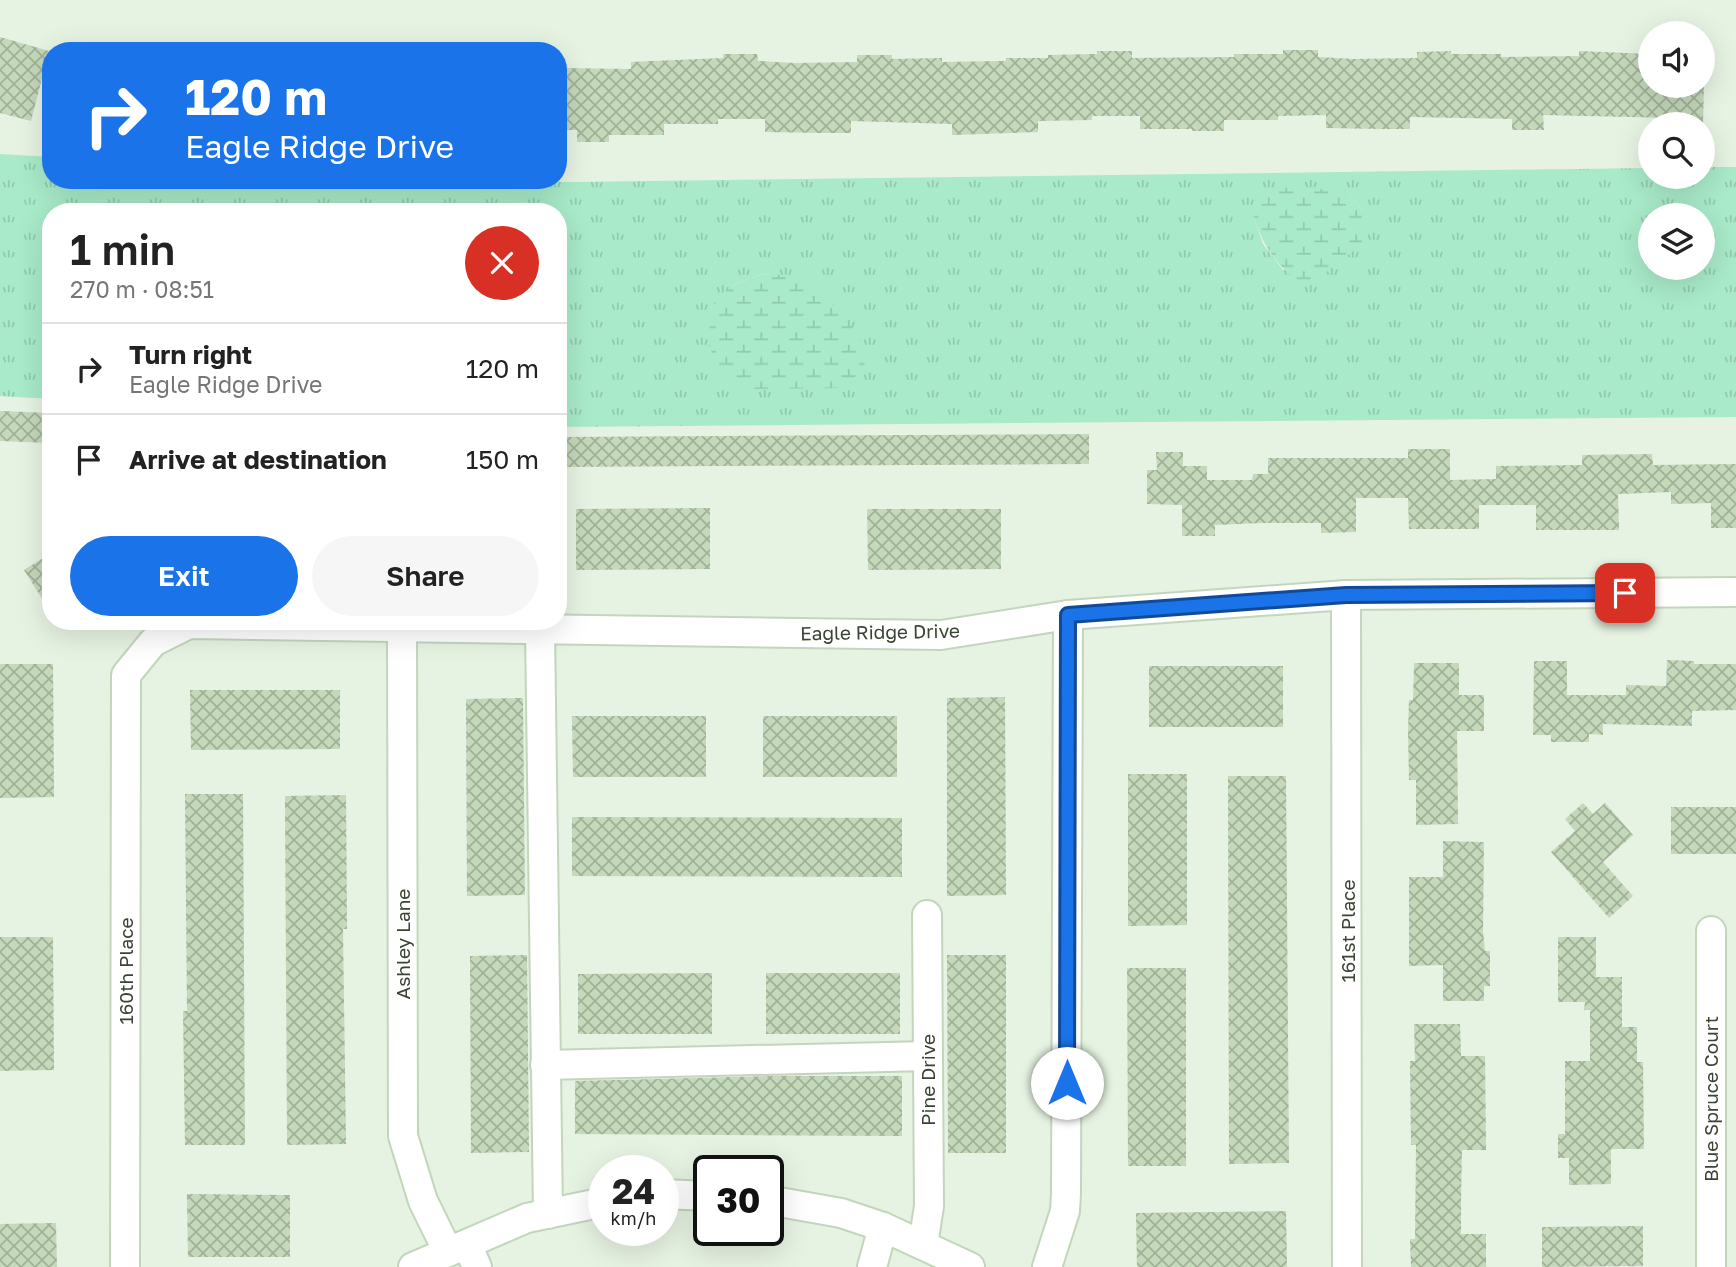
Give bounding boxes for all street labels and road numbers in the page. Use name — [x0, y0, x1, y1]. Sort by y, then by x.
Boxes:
street label: Eagle Ridge Drive — [800, 619, 960, 644]
street label: 161st Place — [1336, 880, 1359, 982]
street label: Ashley Lane — [391, 889, 414, 999]
street label: 160th Place — [114, 917, 137, 1025]
street label: Blue Spruce Court — [1699, 1016, 1722, 1182]
street label: Pine Drive — [916, 1034, 939, 1126]

